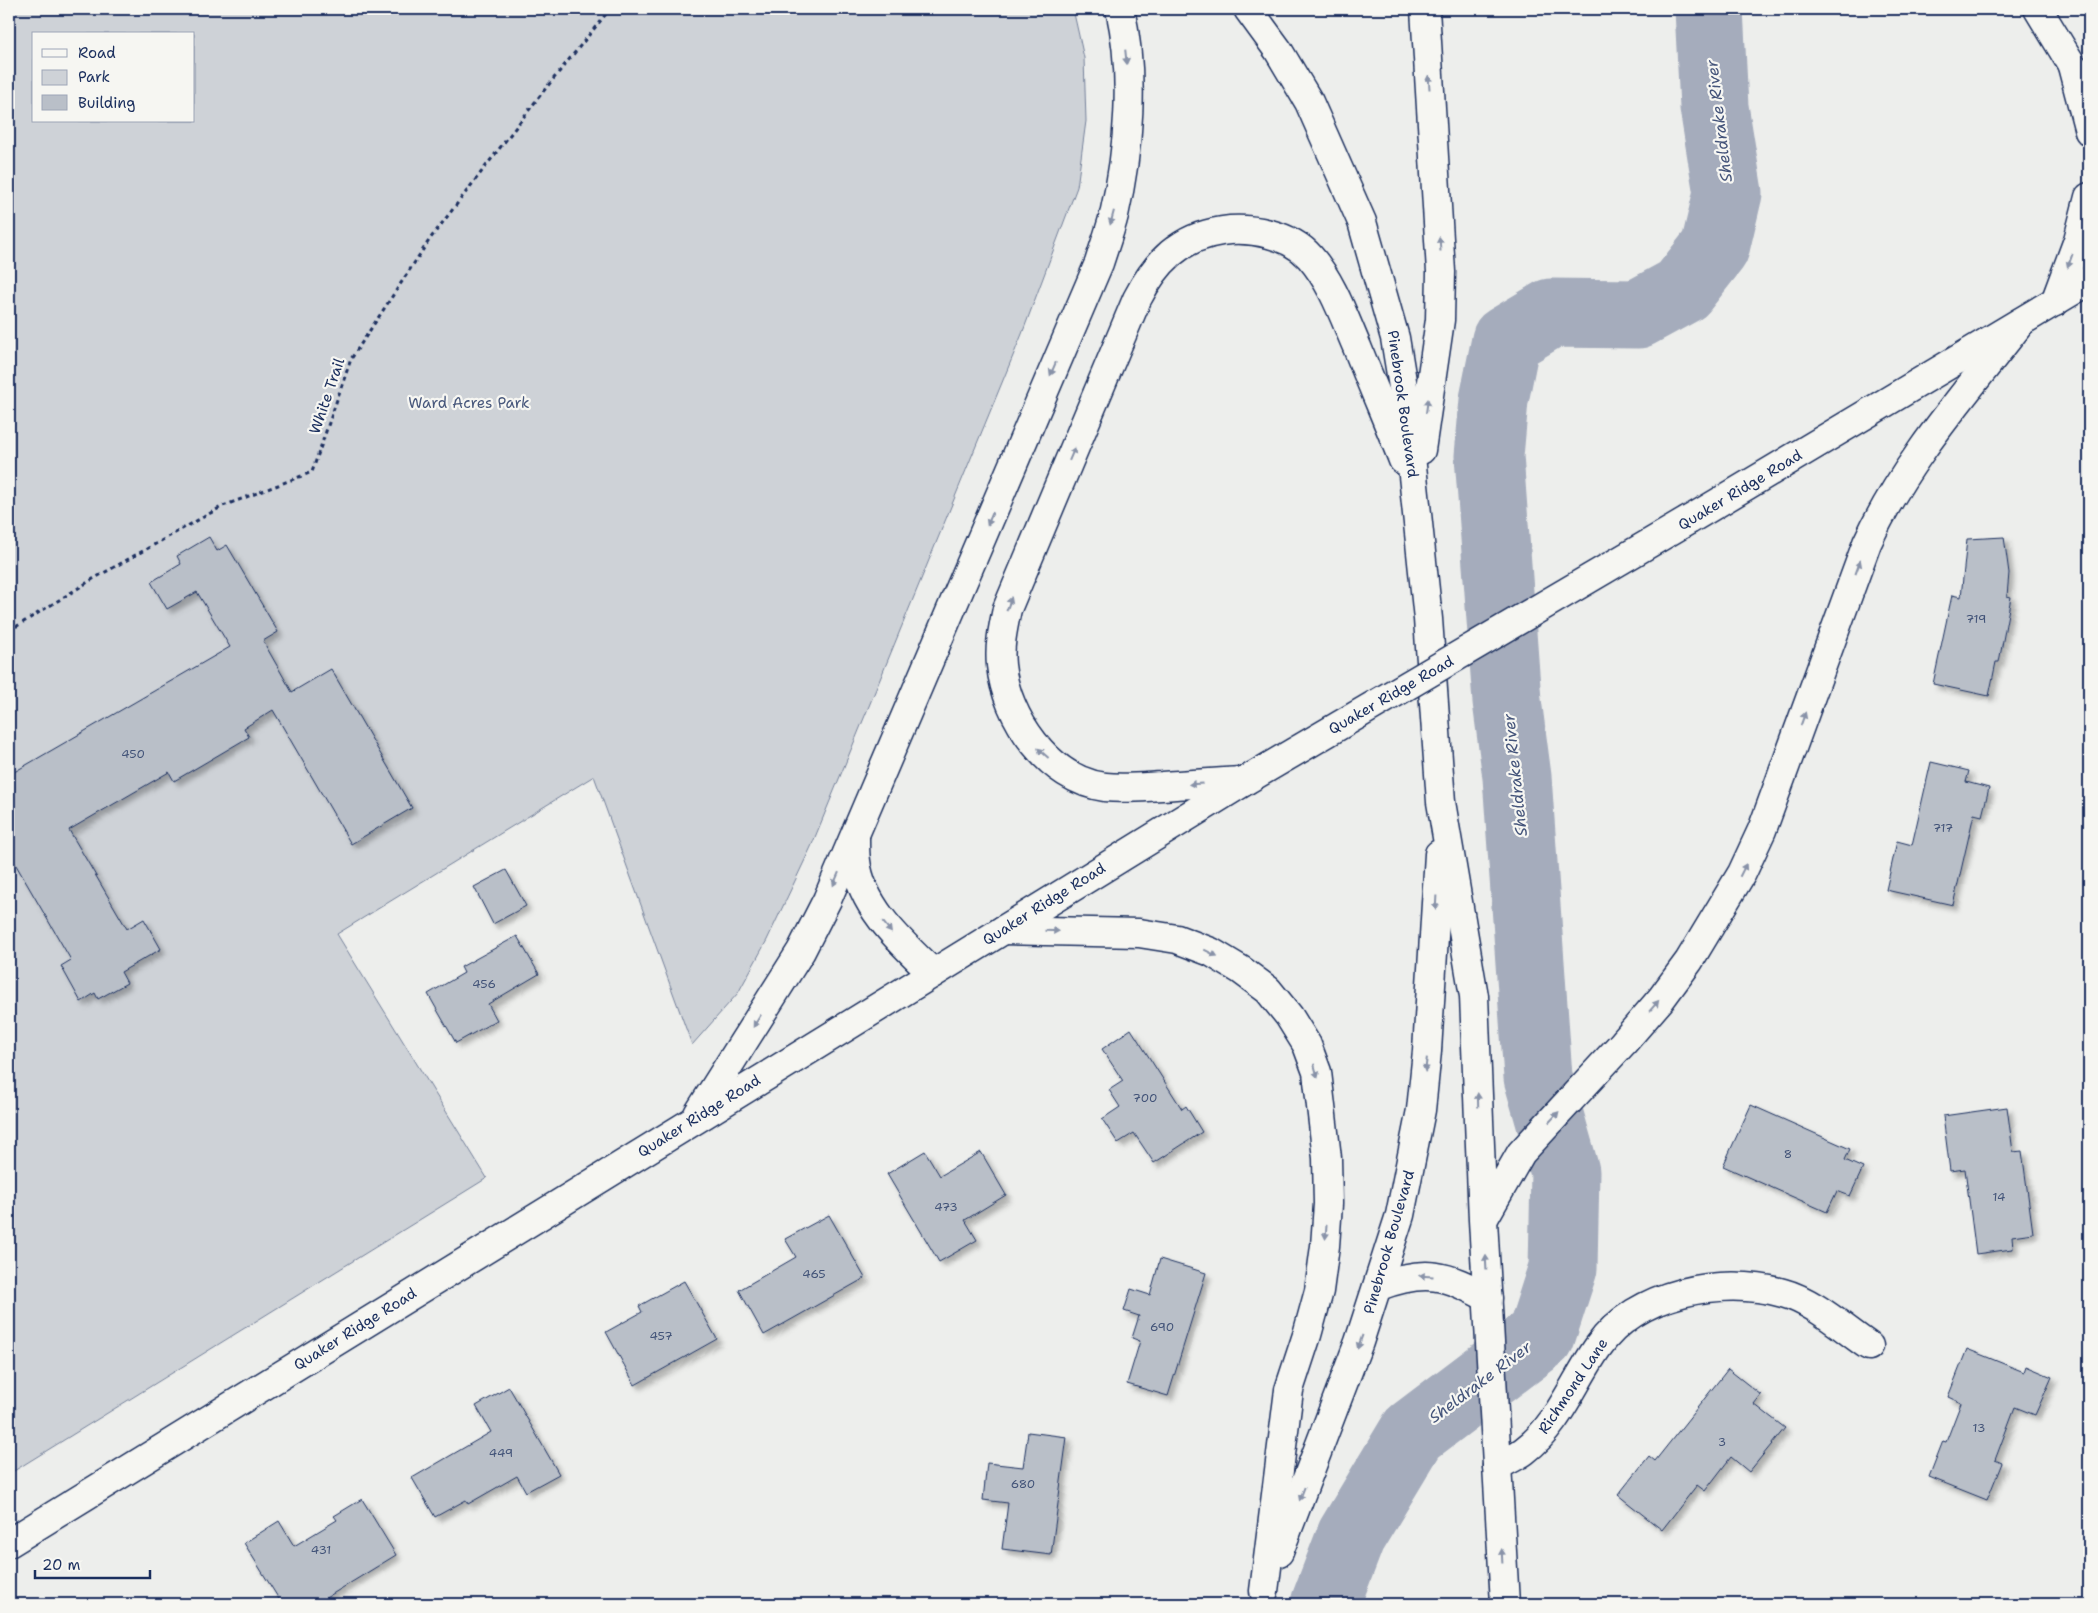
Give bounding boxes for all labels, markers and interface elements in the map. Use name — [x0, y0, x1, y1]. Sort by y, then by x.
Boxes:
legend — [32, 32, 195, 122]
text: Road — [78, 43, 116, 63]
one-way arrow — [1122, 49, 1130, 65]
water label: Sheldrake River — [1701, 58, 1737, 183]
text: Park — [78, 67, 110, 87]
one-way arrow — [1425, 74, 1433, 90]
text: Building — [78, 93, 135, 113]
one-way arrow — [1108, 211, 1116, 226]
one-way arrow — [1435, 236, 1443, 252]
one-way arrow — [2066, 253, 2073, 268]
street label: Pinebrook Boulevard — [1383, 329, 1423, 480]
street label: White Trail — [305, 355, 349, 437]
one-way arrow — [1049, 362, 1057, 376]
park label: Ward Acres Park — [408, 393, 530, 413]
one-way arrow — [1424, 398, 1432, 414]
street label: Quaker Ridge Road — [1674, 445, 1806, 535]
one-way arrow — [1068, 447, 1076, 461]
one-way arrow — [985, 512, 993, 526]
one-way arrow — [1855, 559, 1862, 574]
one-way arrow — [1005, 596, 1013, 611]
house number: 719 — [1966, 611, 1986, 627]
street label: Quaker Ridge Road — [1325, 651, 1458, 739]
water label: Sheldrake River — [1498, 712, 1532, 837]
one-way arrow — [1800, 712, 1807, 727]
house number: 450 — [121, 746, 145, 762]
one-way arrow — [1038, 747, 1050, 759]
one-way arrow — [1188, 780, 1204, 788]
house number: 717 — [1933, 820, 1953, 836]
street label: Quaker Ridge Road — [979, 858, 1110, 950]
one-way arrow — [1739, 863, 1747, 877]
one-way arrow — [832, 872, 840, 886]
one-way arrow — [1432, 896, 1440, 912]
one-way arrow — [882, 920, 893, 933]
one-way arrow — [1044, 927, 1060, 935]
one-way arrow — [1204, 949, 1219, 957]
house number: 456 — [472, 976, 496, 992]
one-way arrow — [1649, 1000, 1660, 1013]
one-way arrow — [752, 1014, 762, 1027]
one-way arrow — [1422, 1058, 1430, 1074]
one-way arrow — [1312, 1063, 1320, 1078]
street label: Quaker Ridge Road — [634, 1070, 765, 1162]
house number: 700 — [1133, 1090, 1157, 1106]
one-way arrow — [1474, 1092, 1482, 1108]
one-way arrow — [1548, 1112, 1560, 1124]
house number: 8 — [1784, 1146, 1792, 1162]
street label: Pinebrook Boulevard — [1359, 1167, 1419, 1316]
house number: 14 — [1993, 1189, 2005, 1205]
house number: 473 — [934, 1199, 958, 1215]
one-way arrow — [1322, 1225, 1330, 1241]
one-way arrow — [1481, 1254, 1489, 1270]
house number: 465 — [802, 1266, 826, 1282]
one-way arrow — [1418, 1272, 1434, 1280]
street label: Quaker Ridge Road — [290, 1283, 421, 1375]
house number: 690 — [1150, 1319, 1174, 1335]
house number: 457 — [649, 1328, 673, 1344]
street label: Richmond Lane — [1534, 1334, 1612, 1438]
one-way arrow — [1355, 1335, 1363, 1350]
water label: Sheldrake River — [1424, 1336, 1536, 1428]
house number: 13 — [1973, 1420, 1985, 1436]
house number: 3 — [1718, 1434, 1726, 1450]
house number: 449 — [489, 1445, 513, 1461]
house number: 680 — [1011, 1476, 1035, 1492]
one-way arrow — [1297, 1486, 1305, 1501]
house number: 431 — [311, 1542, 331, 1558]
one-way arrow — [1498, 1547, 1506, 1563]
scale bar — [35, 1548, 150, 1580]
text: 20 m — [42, 1555, 81, 1575]

